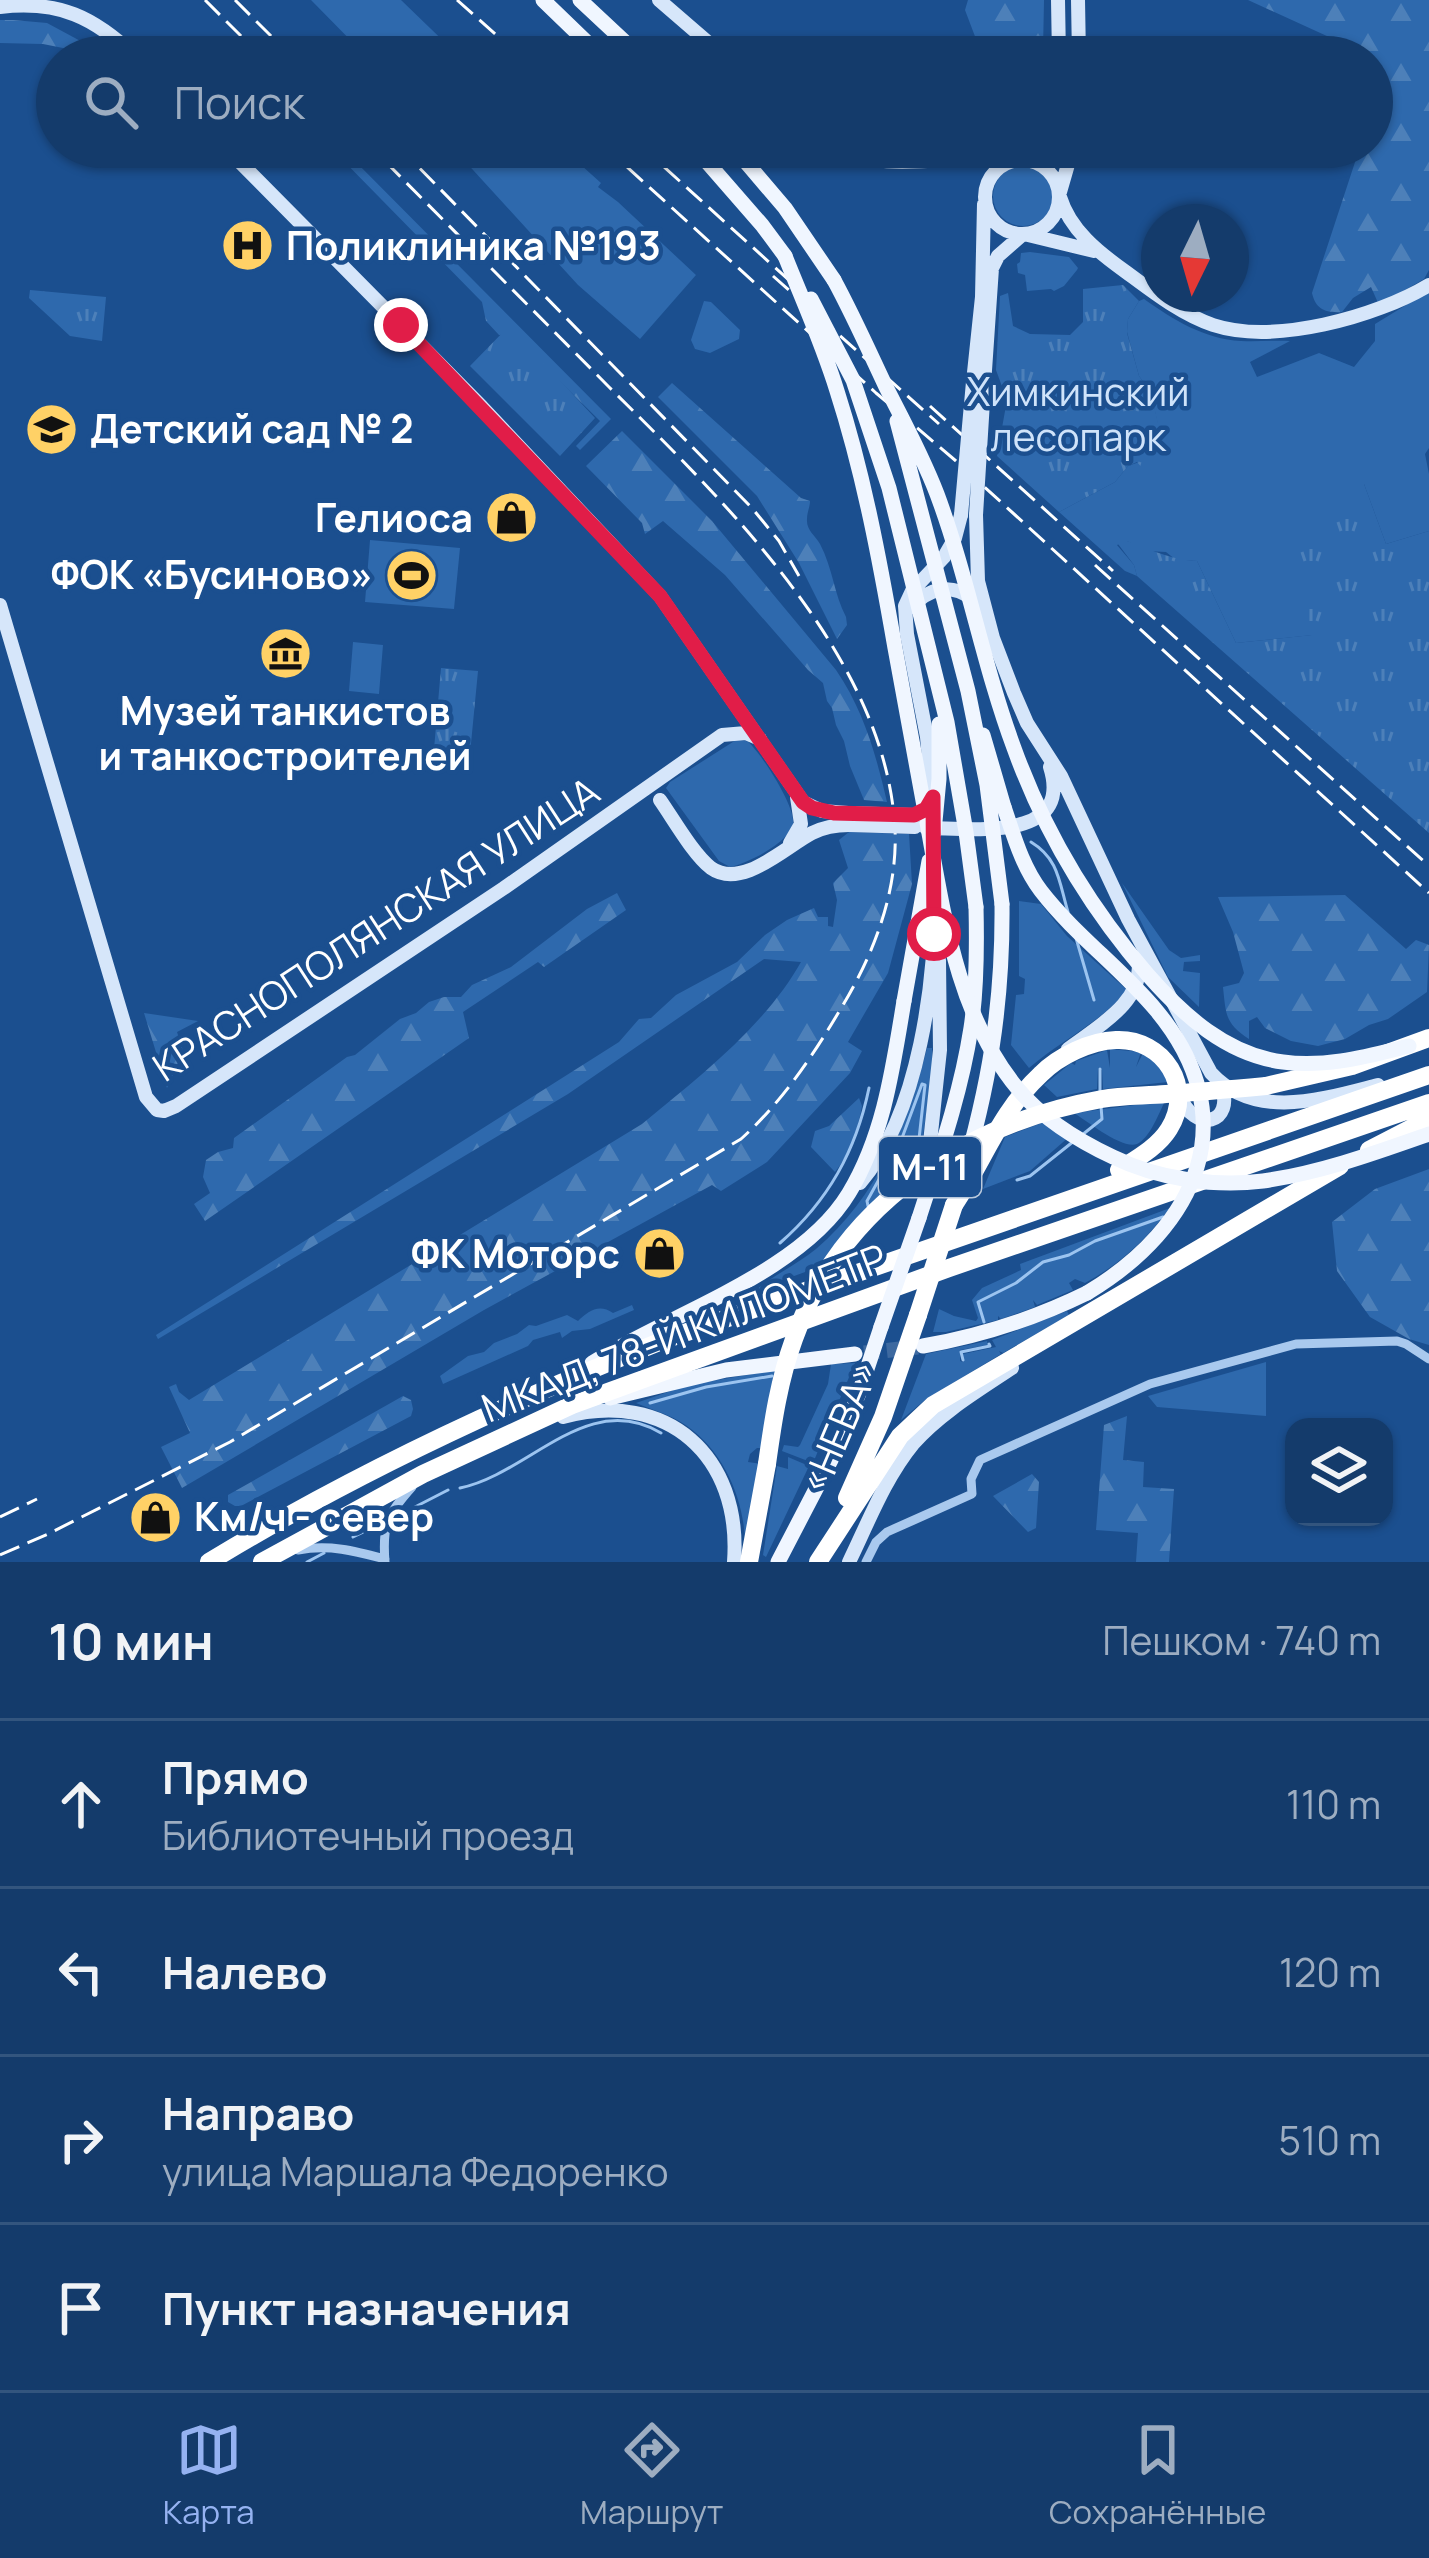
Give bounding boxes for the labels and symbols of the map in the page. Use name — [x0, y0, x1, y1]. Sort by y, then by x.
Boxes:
north arrow — [1141, 204, 1249, 312]
hospital icon: Поликлиника №193 — [219, 218, 275, 274]
place label: Поликлиника №193 — [286, 218, 661, 272]
route end — [374, 298, 428, 352]
park label: Химкинский лесопарк — [967, 364, 1189, 463]
school or university icon: Детский сад № 2 — [23, 401, 79, 457]
place label: Детский сад № 2 — [90, 401, 413, 455]
place label: Гелиоса — [315, 490, 473, 544]
shop icon: Гелиоса — [484, 490, 540, 546]
place label: ФОК «Бусиново» — [51, 547, 373, 601]
sports icon: ФОК «Бусиново» — [384, 547, 440, 603]
museum icon: Музей танкистов и танкостроителей — [257, 626, 313, 682]
place label: Музей танкистов и танкостроителей — [98, 683, 472, 782]
street label: КРАСНОПОЛЯНСКАЯ УЛИЦА — [142, 763, 609, 1093]
route start — [907, 907, 961, 961]
road number: М-11 — [879, 1137, 981, 1197]
place label: ФК Моторс — [411, 1226, 620, 1280]
shop icon: ФК Моторс — [631, 1226, 687, 1282]
street label: МКАД, 78-Й КИЛОМЕТР — [474, 1230, 894, 1434]
street label: «НЕВА» — [787, 1352, 891, 1501]
shop icon: Км/ч - север — [127, 1489, 183, 1545]
place label: Км/ч - север — [194, 1489, 434, 1543]

